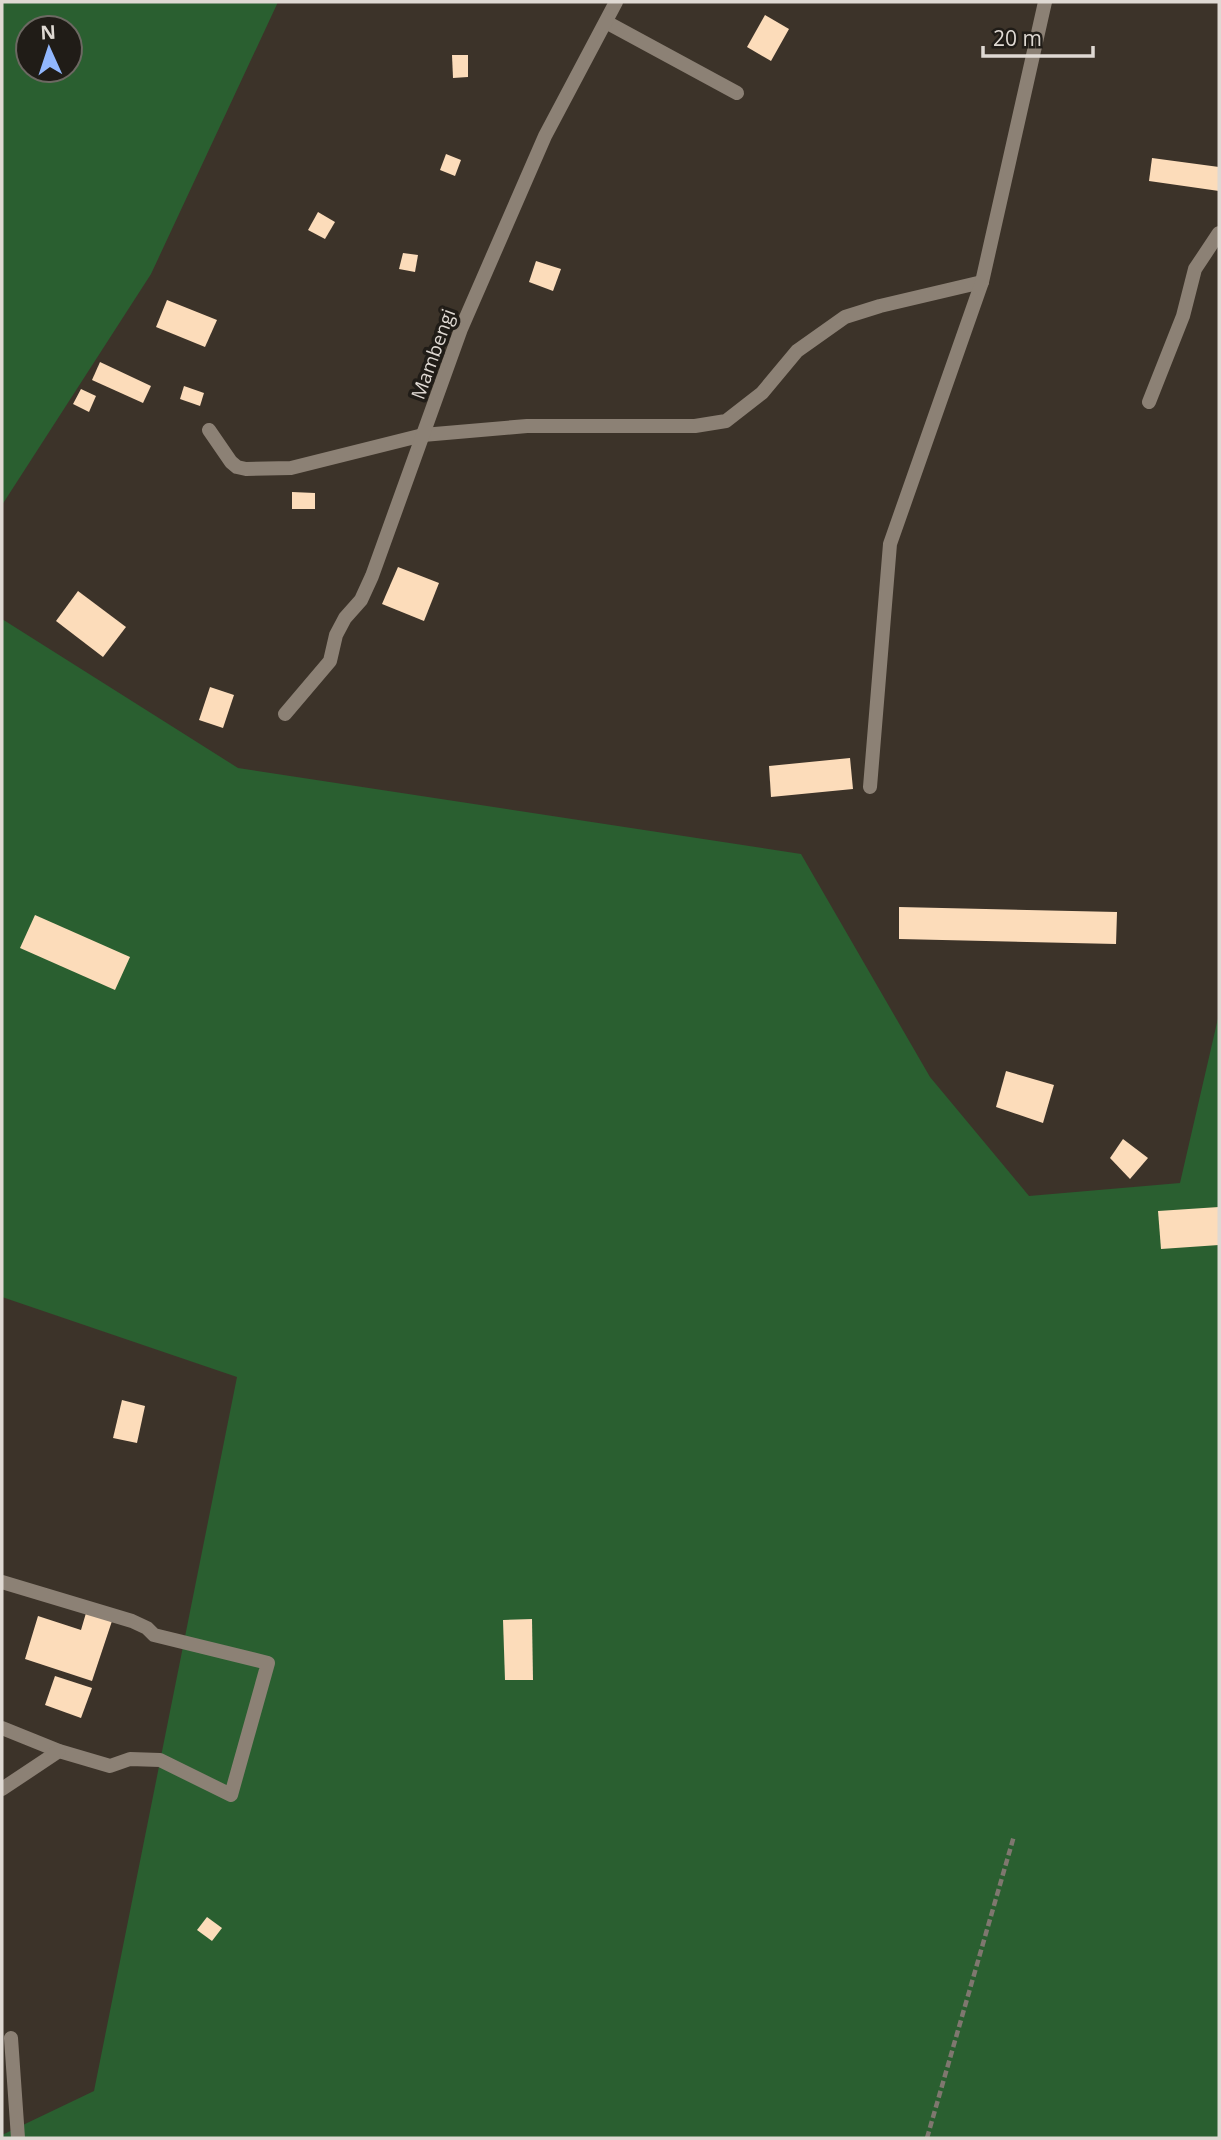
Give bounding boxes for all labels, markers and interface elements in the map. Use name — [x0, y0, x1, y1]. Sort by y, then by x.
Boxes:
north arrow — [14, 14, 84, 84]
scale bar — [983, 14, 1093, 58]
text: N — [40, 19, 57, 45]
text: 20 m — [993, 24, 1042, 52]
street label: Mambengi — [405, 305, 461, 403]

